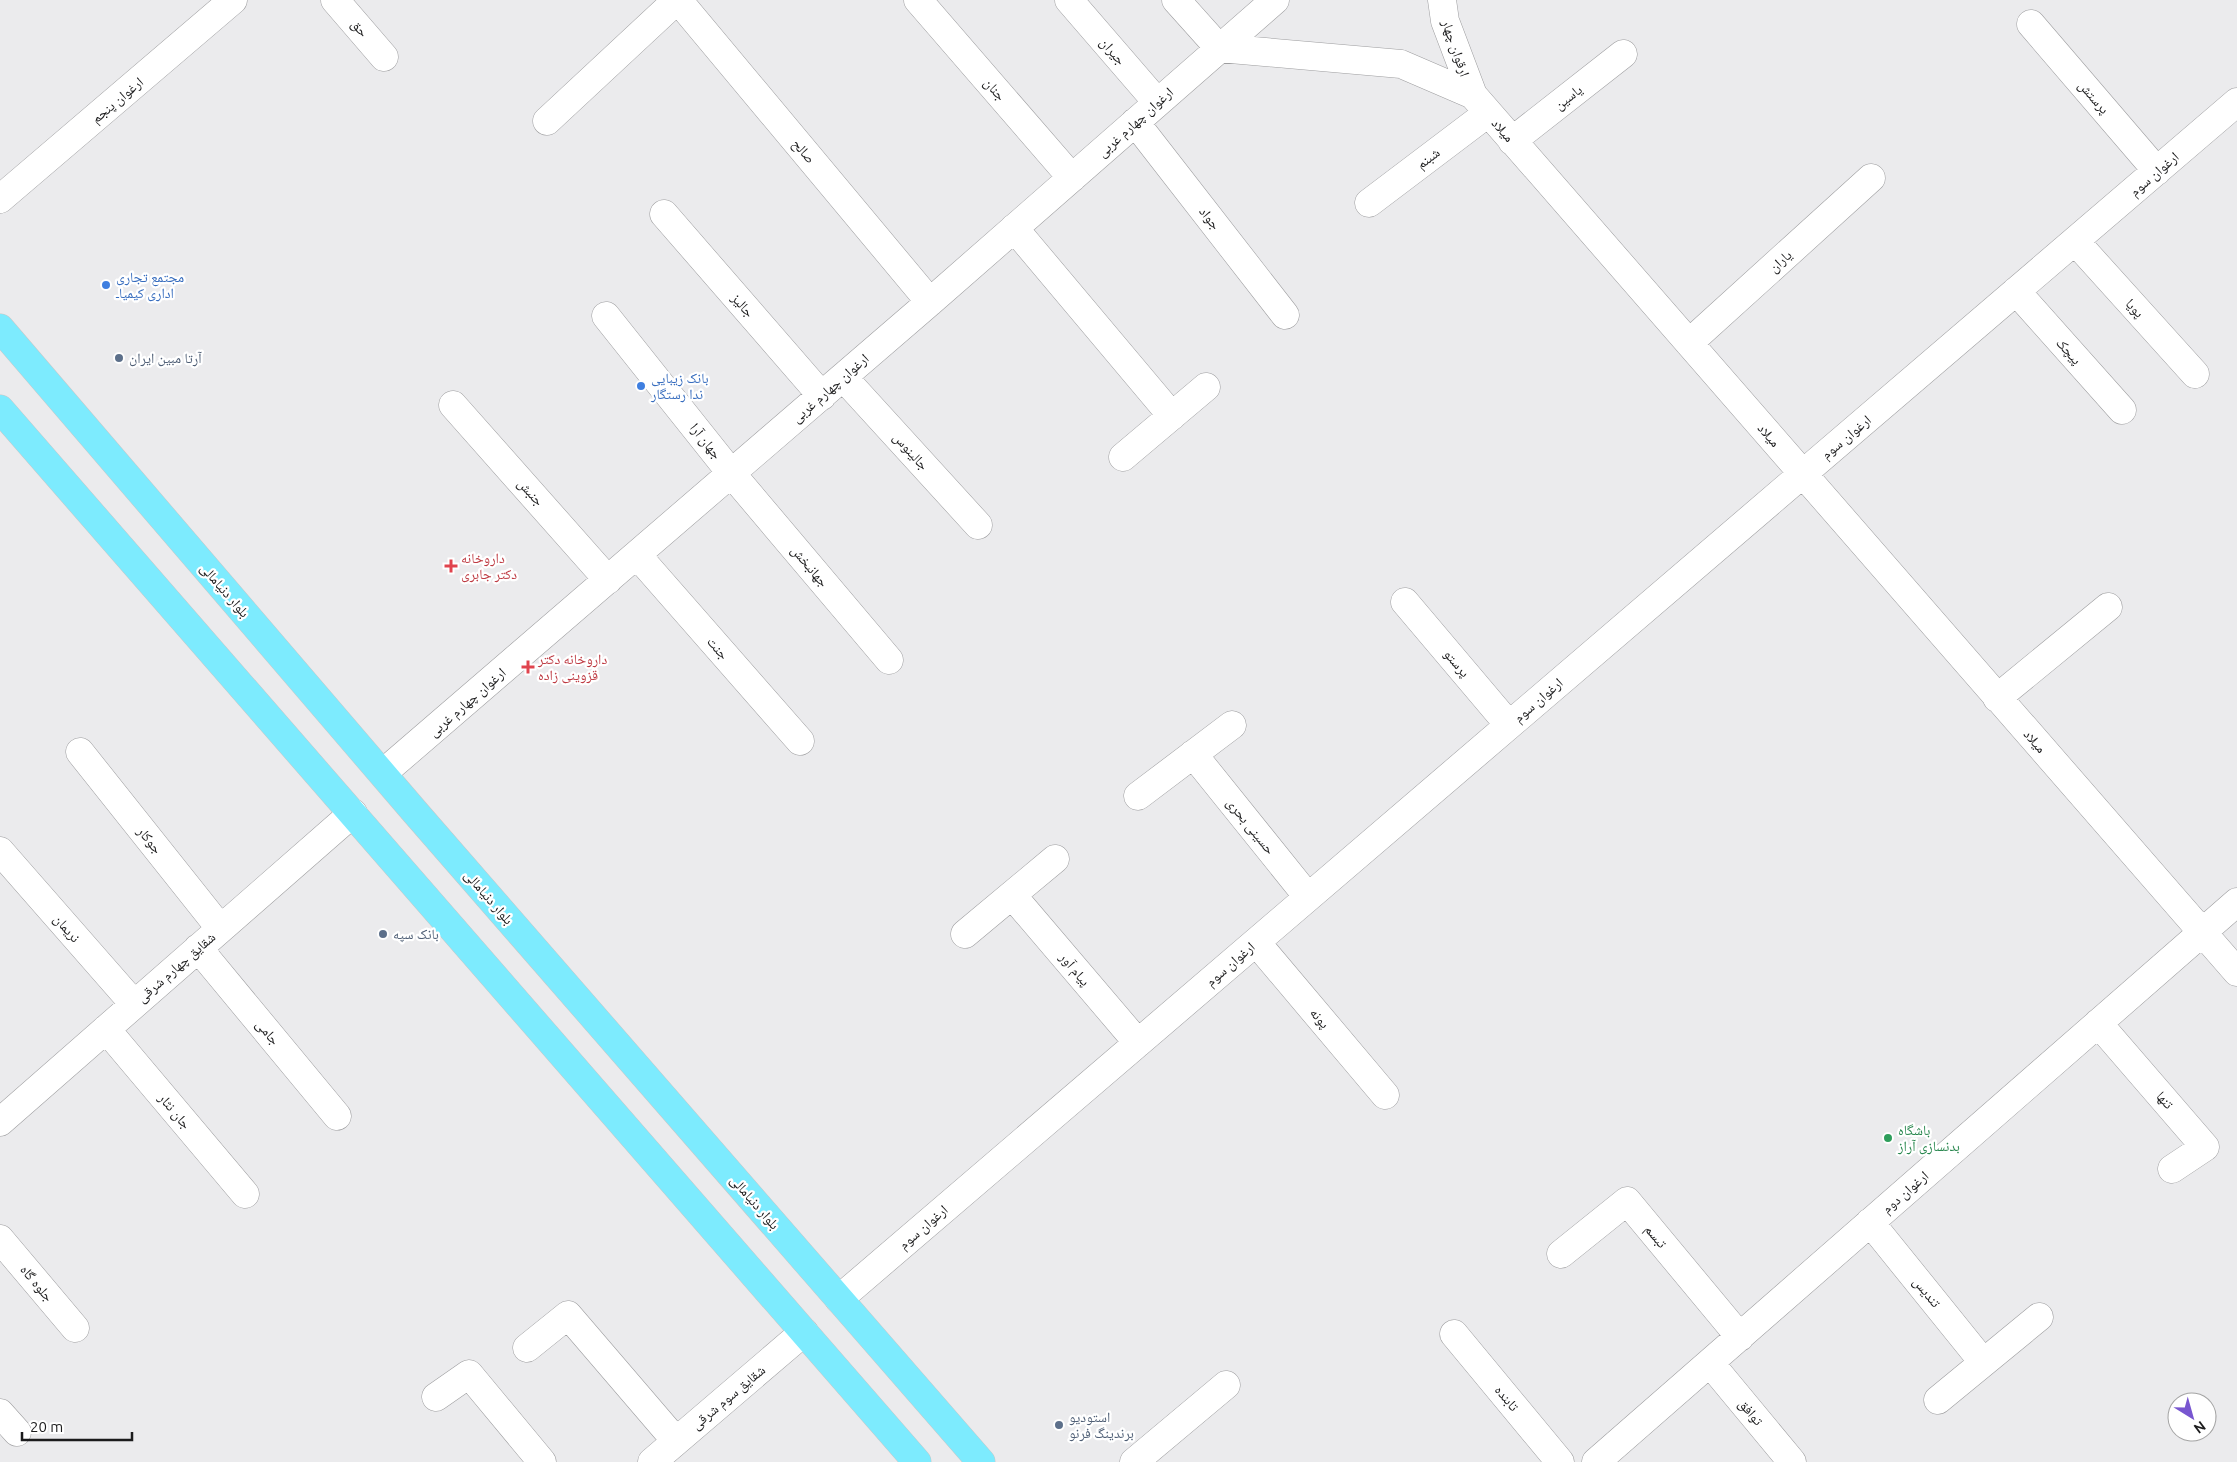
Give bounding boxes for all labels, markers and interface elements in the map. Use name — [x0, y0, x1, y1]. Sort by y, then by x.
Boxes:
street label: حق — [347, 16, 372, 41]
street label: ارقوان چهار — [1438, 17, 1473, 79]
street label: جیران — [1096, 34, 1129, 69]
street label: ارغوان پنجم — [88, 74, 147, 128]
street label: جنان — [980, 74, 1009, 104]
street label: پرستش — [2074, 77, 2113, 118]
street label: یاسین — [1551, 81, 1586, 114]
street label: ارغوان چهارم غربی — [1094, 84, 1178, 162]
street label: میلاد — [1488, 115, 1517, 145]
street label: صالح — [788, 136, 819, 168]
street label: شبنم — [1413, 144, 1444, 173]
street label: ارغوان سوم — [2126, 148, 2183, 201]
street label: جواد — [1195, 203, 1224, 233]
street label: یاران — [1765, 246, 1796, 276]
place label: مجتمع تجاری اداری کیمیاـ — [115, 269, 184, 302]
marker: مجتمع تجاری اداری کیمیاـ — [100, 279, 112, 291]
street label: جالیز — [727, 289, 758, 321]
street label: پویا — [2122, 295, 2148, 322]
street label: پیچک — [2052, 334, 2085, 368]
place label: آرتا مبین ایران — [129, 350, 202, 367]
street label: ارغوان چهارم غربی — [788, 350, 873, 427]
marker: آرتا مبین ایران — [113, 352, 125, 364]
place label: بانک زیبایی ندا رستگار — [650, 370, 709, 403]
marker: بانک زیبایی ندا رستگار — [635, 380, 647, 392]
street label: ارغوان سوم — [1818, 412, 1875, 464]
street label: جهان آرا — [686, 420, 725, 463]
street label: میلاد — [1754, 420, 1783, 450]
street label: جالینوس — [889, 429, 932, 474]
street label: جنبش — [514, 475, 547, 510]
street label: جهانبخش — [787, 542, 832, 591]
place label: داروخانه دکتر جابری — [461, 550, 517, 583]
street label: بلوار دنیامالی — [196, 560, 253, 621]
marker: داروخانه دکتر جابری — [445, 560, 457, 572]
street label: جنت — [704, 634, 732, 663]
street label: پرستو — [1440, 646, 1473, 681]
place label: داروخانه دکتر قزوینی زاده — [537, 651, 607, 684]
marker: داروخانه دکتر قزوینی زاده — [522, 661, 534, 673]
street label: ارغوان چهارم غربی — [425, 664, 510, 741]
street label: ارغوان سوم — [1510, 674, 1567, 727]
street label: میلاد — [2020, 726, 2049, 756]
street label: حسینی بحری — [1223, 795, 1279, 858]
street label: جوکار — [133, 822, 166, 857]
street label: بلوار دنیامالی — [460, 867, 517, 928]
street label: نریمان — [50, 911, 84, 946]
place label: بانک سپه — [393, 926, 439, 943]
marker: بانک سپه — [377, 928, 389, 940]
street label: شقایق چهارم شرقی — [133, 929, 220, 1007]
street label: ارغوان سوم — [1202, 938, 1259, 991]
street label: پیام آور — [1054, 948, 1094, 990]
street label: پونه — [1306, 1005, 1333, 1032]
street label: جامی — [252, 1016, 283, 1049]
street label: تنها — [2153, 1088, 2177, 1112]
street label: جان نثار — [154, 1089, 195, 1133]
place label: باشگاه بدنسازی آراز — [1897, 1122, 1960, 1155]
marker: باشگاه بدنسازی آراز — [1882, 1132, 1894, 1144]
street label: ارغوان دوم — [1879, 1167, 1933, 1218]
street label: بلوار دنیامالی — [726, 1172, 783, 1233]
street label: ارغوان سوم — [895, 1201, 952, 1254]
street label: تبسم — [1640, 1221, 1670, 1252]
street label: جلوه گاه — [16, 1261, 57, 1305]
street label: تندیس — [1909, 1274, 1944, 1311]
street label: شقایق سوم شرقی — [688, 1362, 769, 1434]
street label: تابنده — [1491, 1382, 1522, 1415]
north arrow — [2167, 1392, 2217, 1442]
street label: توافق — [1734, 1396, 1767, 1430]
place label: استودیو برندینگ فرنو — [1069, 1409, 1134, 1442]
scale bar — [22, 1410, 132, 1442]
text: 20 m — [30, 1418, 63, 1435]
text: N — [2191, 1418, 2209, 1437]
marker: استودیو برندینگ فرنو — [1053, 1419, 1065, 1431]

